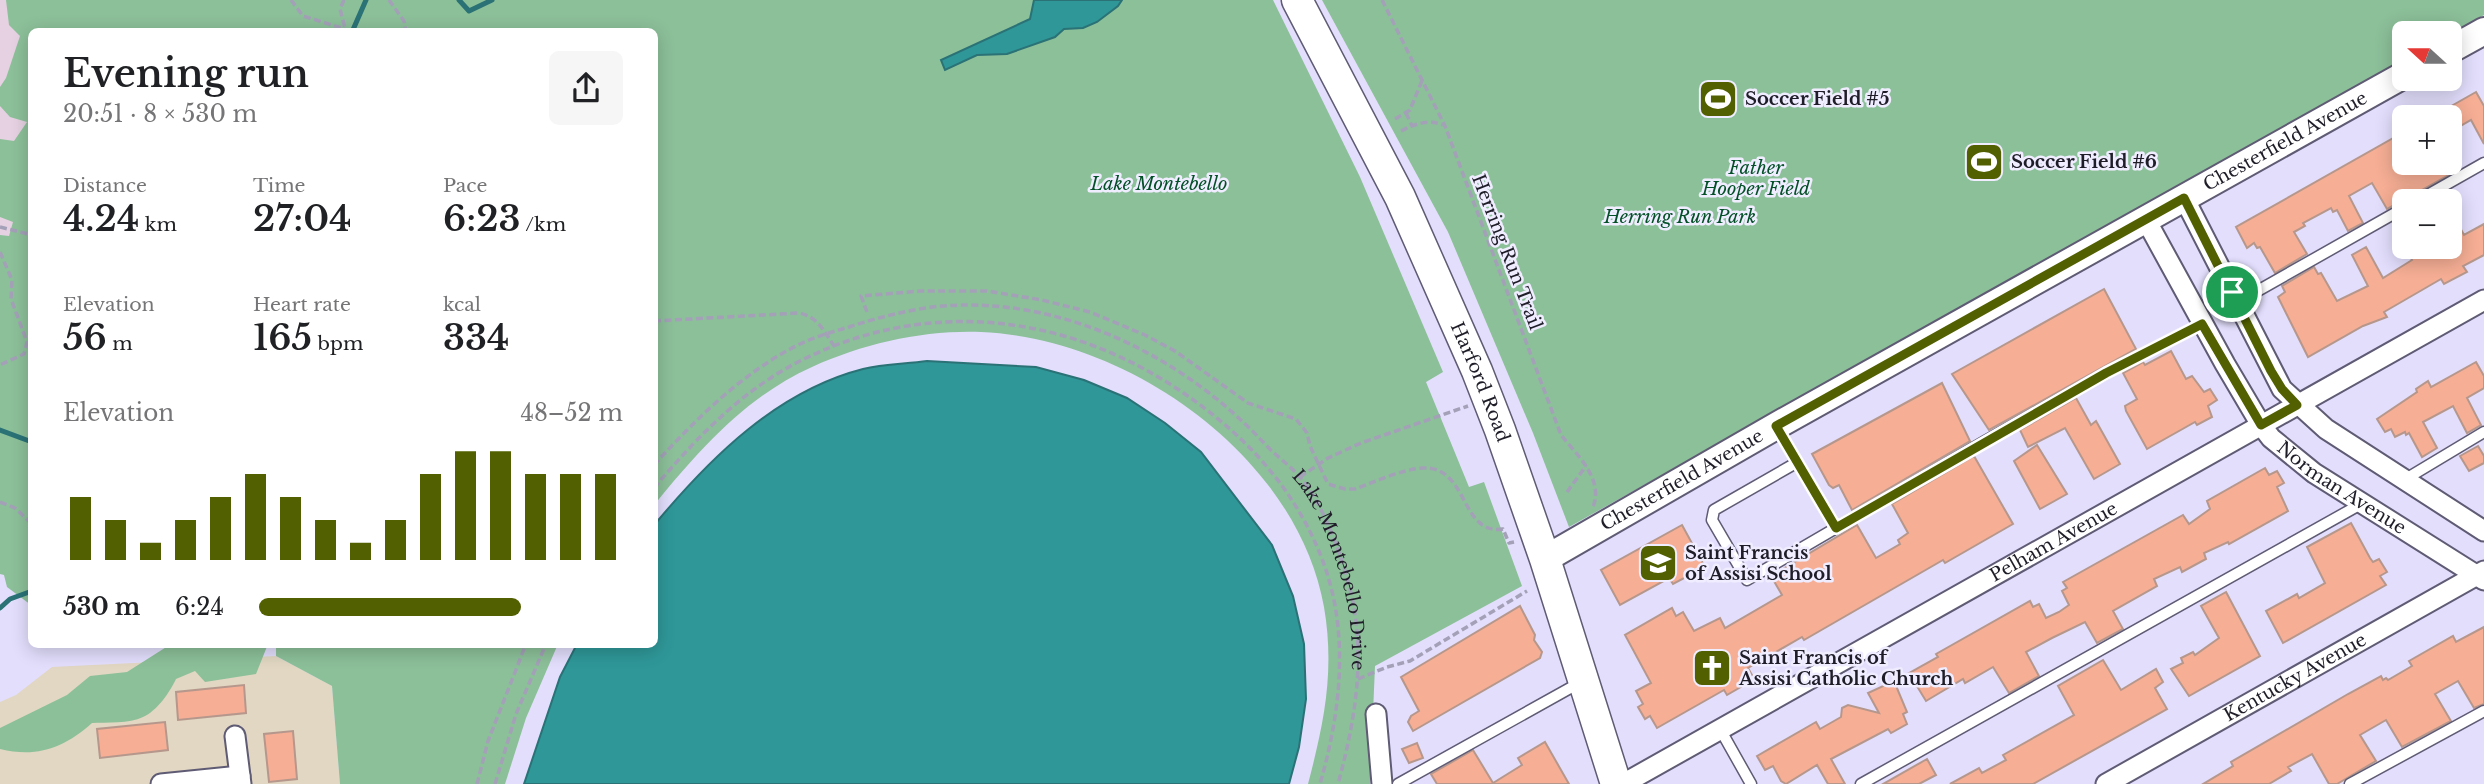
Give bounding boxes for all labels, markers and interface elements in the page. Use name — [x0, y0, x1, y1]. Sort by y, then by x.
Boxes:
north arrow — [2392, 21, 2462, 91]
map controls — [2392, 21, 2462, 259]
text: Evening run — [63, 50, 309, 97]
button: share — [549, 51, 623, 125]
sports icon: Soccer Field #5 — [1697, 78, 1739, 120]
street label: Chesterfield Avenue — [2200, 87, 2371, 196]
place label: Soccer Field #5 — [1745, 88, 1890, 110]
text: 20:51 · 8 × 530 m — [63, 100, 257, 128]
button: + — [2392, 105, 2462, 175]
sports icon: Soccer Field #6 — [1963, 141, 2005, 183]
place label: Soccer Field #6 — [2011, 151, 2157, 173]
park label: Father Hooper Field — [1701, 157, 1810, 200]
street label: Herring Run Trail — [1467, 171, 1547, 333]
park label: Lake Montebello — [1090, 173, 1227, 195]
text: Distance — [63, 174, 147, 197]
text: Time — [253, 174, 305, 197]
text: Pace — [443, 174, 487, 197]
button: − — [2392, 189, 2462, 259]
text: 4.24 — [63, 197, 139, 240]
text: 27:04 — [253, 197, 352, 240]
text: 6:23 — [443, 197, 521, 240]
park label: Herring Run Park — [1603, 206, 1756, 228]
text: km — [139, 213, 177, 236]
text: /km — [521, 213, 566, 236]
pin — [2202, 262, 2262, 322]
icon: arrive — [2213, 273, 2251, 311]
text: Elevation — [63, 293, 155, 316]
text: Heart rate — [253, 293, 351, 316]
text: kcal — [443, 293, 481, 316]
text: 56 — [63, 316, 107, 359]
text: 165 — [253, 316, 312, 359]
text: 334 — [443, 316, 509, 359]
street label: Harford Road — [1446, 319, 1514, 445]
text: m — [107, 332, 133, 355]
text: bpm — [312, 332, 363, 355]
text: Elevation — [63, 399, 174, 427]
text: 48–52 m — [520, 399, 623, 427]
street label: Chesterfield Avenue — [1597, 425, 1767, 536]
street label: Norman Avenue — [2273, 436, 2410, 539]
street label: Lake Montebello Drive — [1288, 465, 1369, 671]
street label: Pelham Avenue — [1986, 497, 2121, 586]
school or university icon: Saint Francis of Assisi School — [1637, 542, 1679, 584]
place label: Saint Francis of Assisi School — [1685, 542, 1832, 585]
text: 530 m — [63, 593, 140, 621]
text: 6:24 — [175, 593, 224, 621]
street label: Kentucky Avenue — [2220, 629, 2370, 726]
church icon: Saint Francis of Assisi Catholic Church — [1691, 647, 1733, 689]
place label: Saint Francis of Assisi Catholic Church — [1738, 647, 1954, 690]

